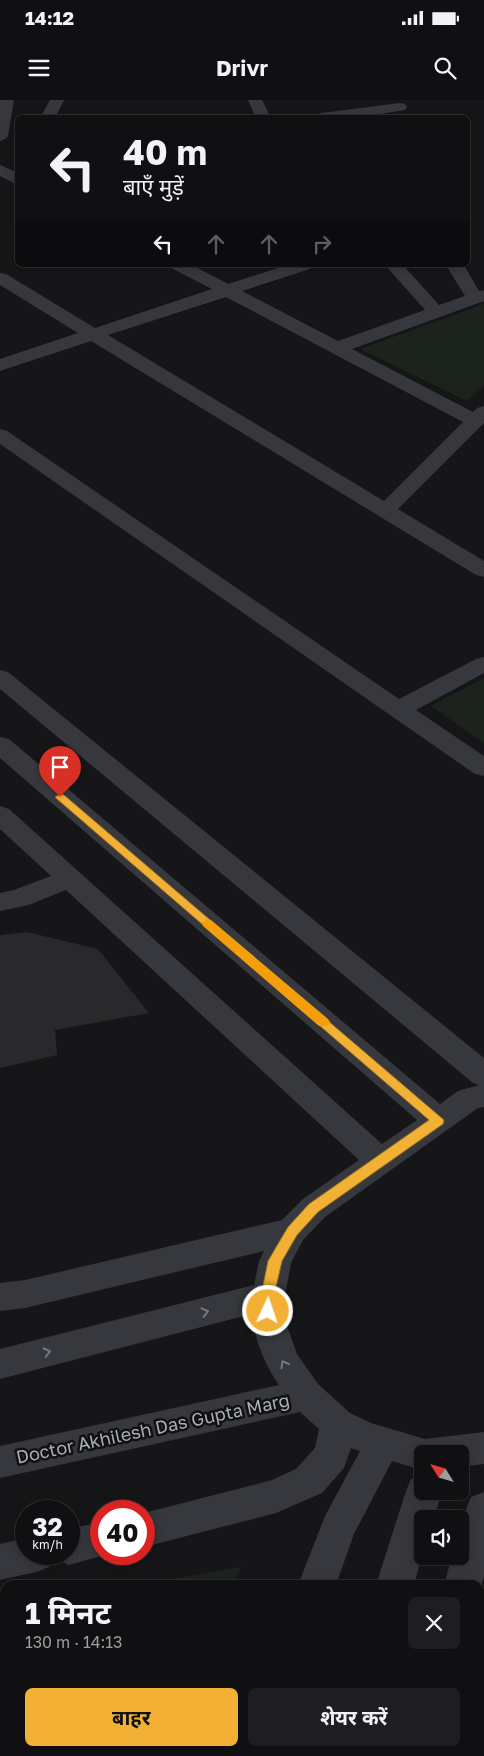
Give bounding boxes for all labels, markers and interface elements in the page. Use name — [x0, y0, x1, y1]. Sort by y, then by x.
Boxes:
text: 14:12 — [25, 6, 74, 29]
icon: menu — [25, 54, 53, 82]
text: Drivr — [216, 54, 268, 81]
icon: search — [431, 54, 459, 82]
text: 40 m — [123, 131, 207, 173]
icon: left — [40, 135, 105, 200]
text: बाएँ मुड़ें — [123, 173, 184, 200]
icon: left — [149, 230, 177, 258]
icon: ahead — [202, 230, 230, 258]
icon: ahead — [255, 230, 283, 258]
icon: right — [308, 230, 336, 258]
pin — [39, 746, 81, 797]
icon: arrive — [46, 753, 74, 781]
position arrow — [241, 1284, 293, 1336]
one-way arrow — [200, 1307, 209, 1318]
one-way arrow — [43, 1347, 52, 1358]
one-way arrow — [281, 1360, 291, 1369]
street label: Doctor Akhilesh Das Gupta Marg — [14, 1388, 291, 1468]
north arrow — [414, 1445, 469, 1500]
map controls — [414, 1445, 469, 1565]
speed limit sign: 40 — [90, 1500, 155, 1565]
button: sound — [414, 1510, 469, 1565]
text: 32 — [32, 1511, 63, 1542]
text: km/h — [32, 1537, 63, 1552]
text: 1 मिनट — [25, 1595, 111, 1631]
button: close — [408, 1597, 460, 1649]
text: 130 m · 14:13 — [25, 1632, 122, 1652]
button: बाहर — [25, 1688, 238, 1746]
button: शेयर करें — [248, 1688, 460, 1746]

